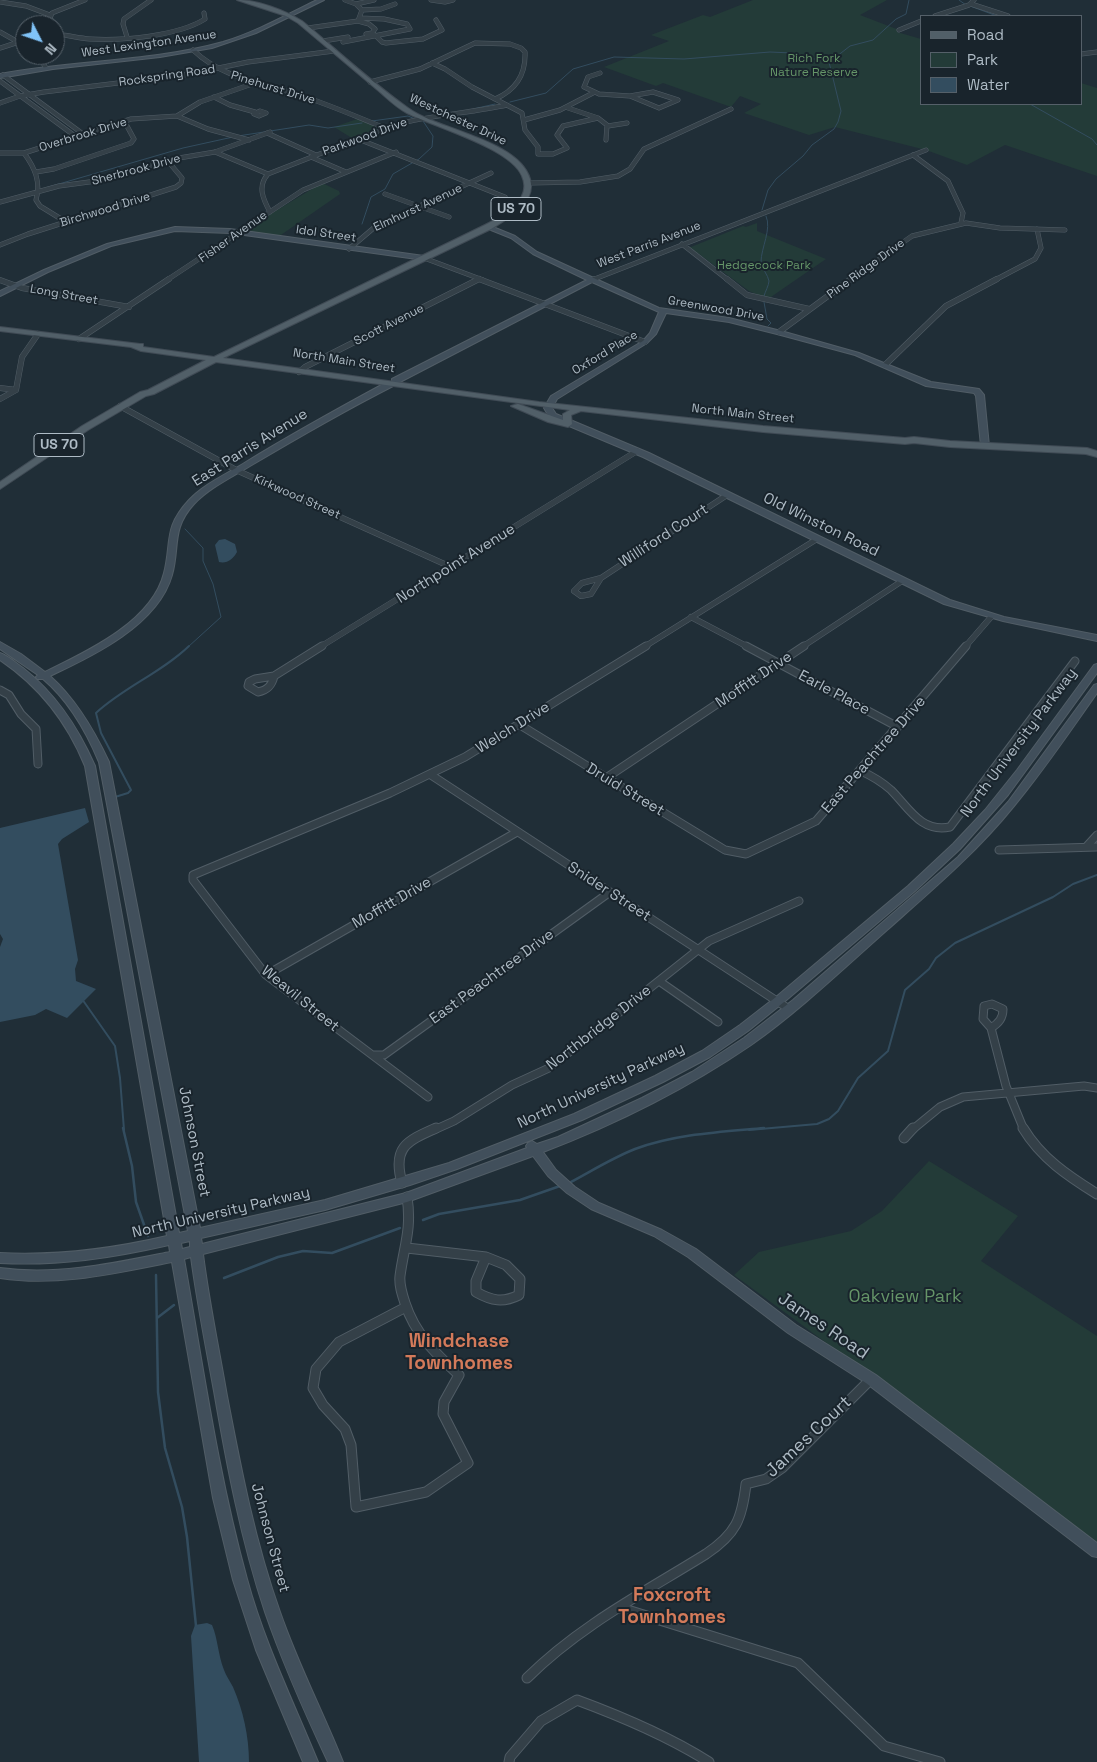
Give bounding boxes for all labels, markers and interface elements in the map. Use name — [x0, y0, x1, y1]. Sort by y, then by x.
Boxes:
north arrow — [15, 15, 65, 65]
legend — [920, 15, 1082, 105]
text: Road — [967, 25, 1004, 44]
street label: West Lexington Avenue — [81, 27, 217, 61]
text: N — [41, 40, 60, 59]
text: Park — [967, 50, 998, 69]
park label: Rich Fork Nature Reserve — [770, 52, 858, 80]
street label: Rockspring Road — [118, 62, 216, 90]
street label: Pinehurst Drive — [229, 68, 317, 108]
text: Water — [967, 75, 1009, 94]
street label: Westchester Drive — [407, 91, 509, 149]
street label: Overbrook Drive — [37, 115, 129, 155]
street label: Parkwood Drive — [321, 115, 409, 159]
street label: Sherbrook Drive — [90, 151, 182, 189]
street label: Elmhurst Avenue — [371, 181, 465, 235]
street label: Birchwood Drive — [58, 189, 152, 231]
road number: US 70 — [491, 198, 541, 220]
street label: Fisher Avenue — [196, 208, 270, 266]
street label: West Parris Avenue — [595, 219, 703, 271]
street label: Idol Street — [295, 223, 357, 245]
street label: Pine Ridge Drive — [824, 236, 908, 302]
park label: Hedgecock Park — [717, 259, 811, 273]
street label: Long Street — [29, 282, 99, 308]
street label: Greenwood Drive — [667, 293, 765, 325]
street label: Scott Avenue — [352, 301, 426, 349]
street label: Oxford Place — [570, 328, 640, 378]
street label: North Main Street — [292, 346, 396, 376]
street label: North Main Street — [691, 401, 795, 427]
street label: East Parris Avenue — [189, 405, 311, 491]
road number: US 70 — [34, 434, 84, 456]
street label: Kirkwood Street — [252, 471, 342, 523]
street label: Old Winston Road — [760, 489, 882, 561]
street label: Williford Court — [616, 500, 712, 572]
street label: Northpoint Avenue — [393, 520, 519, 608]
street label: Moffitt Drive — [712, 648, 796, 712]
street label: North University Parkway — [957, 665, 1081, 821]
street label: Earle Place — [795, 667, 873, 719]
street label: East Peachtree Drive — [818, 693, 930, 817]
street label: Welch Drive — [473, 698, 553, 758]
street label: Druid Street — [583, 760, 667, 820]
street label: Snider Street — [564, 858, 654, 926]
street label: Moffitt Drive — [349, 873, 435, 933]
street label: East Peachtree Drive — [426, 926, 558, 1028]
street label: Weavil Street — [257, 962, 343, 1036]
street label: Northbridge Drive — [543, 982, 655, 1074]
street label: North University Parkway — [515, 1039, 687, 1133]
street label: Johnson Street — [174, 1085, 214, 1199]
street label: North University Parkway — [130, 1184, 312, 1242]
park label: Oakview Park — [848, 1286, 962, 1308]
street label: James Road — [773, 1288, 873, 1364]
district label: Windchase Townhomes — [405, 1331, 513, 1375]
street label: James Court — [762, 1392, 856, 1482]
street label: Johnson Street — [247, 1481, 293, 1595]
district label: Foxcroft Townhomes — [618, 1585, 726, 1629]

